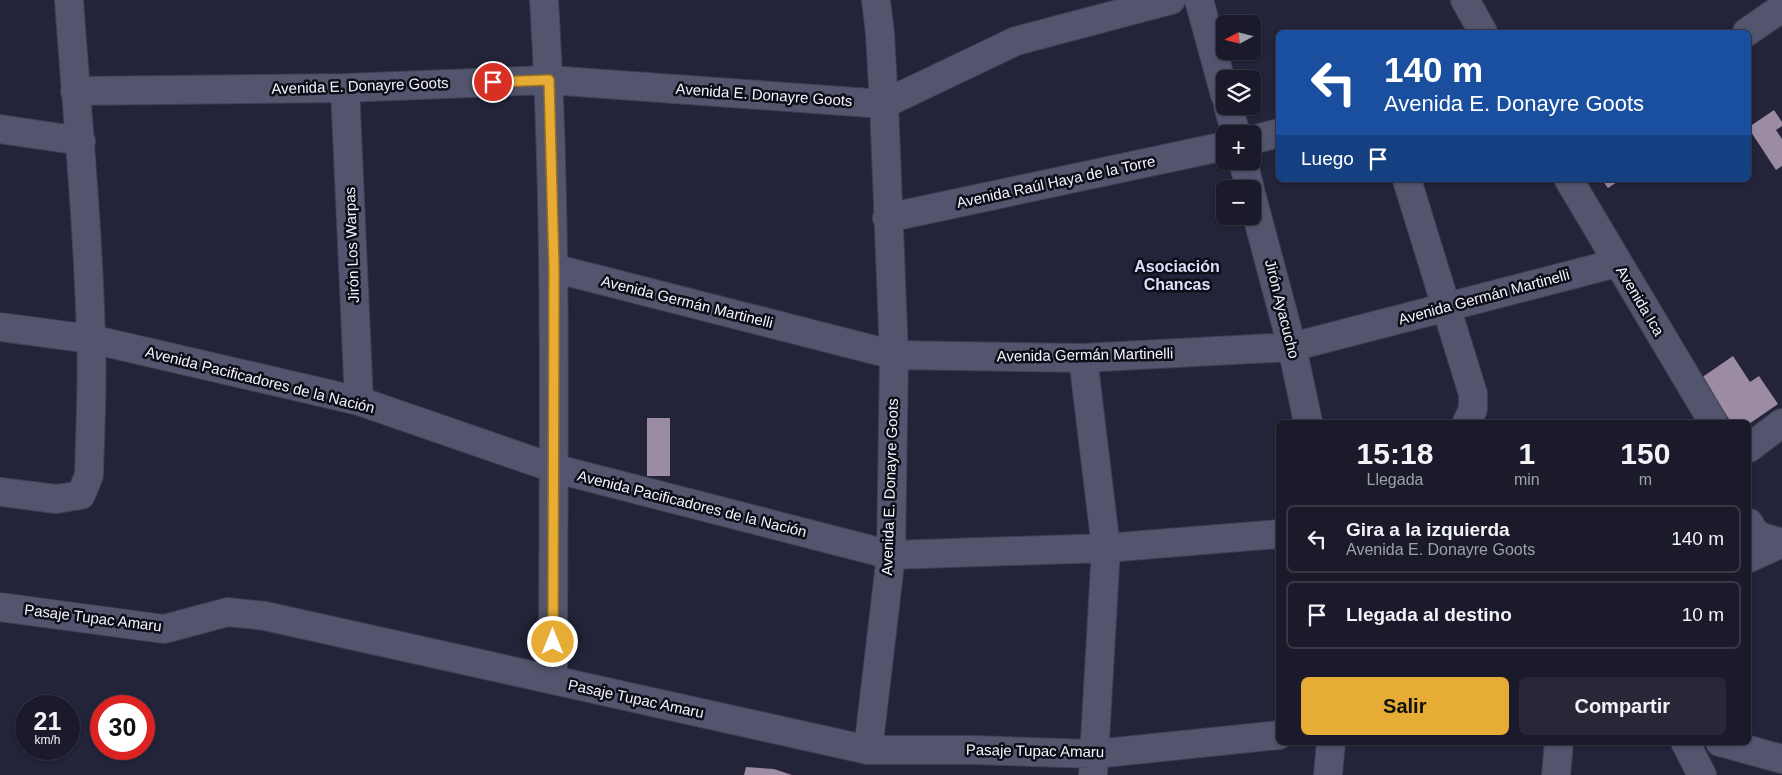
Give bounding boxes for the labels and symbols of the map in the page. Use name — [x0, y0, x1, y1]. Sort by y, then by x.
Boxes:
north arrow — [1216, 15, 1261, 60]
pin — [472, 61, 514, 103]
street label: Avenida E. Donayre Goots — [271, 74, 449, 97]
street label: Avenida E. Donayre Goots — [675, 80, 853, 109]
street label: Avenida Raúl Haya de la Torre — [955, 152, 1157, 211]
street label: Jirón Los Warpas — [341, 187, 362, 303]
district label: Asociación Chancas — [1134, 258, 1220, 293]
street label: Jirón Ayacucho — [1262, 258, 1303, 360]
street label: Avenida Ica — [1613, 263, 1668, 339]
street label: Avenida Germán Martinelli — [1396, 265, 1571, 328]
street label: Avenida Germán Martinelli — [599, 272, 775, 331]
street label: Avenida Pacificadores de la Nación — [144, 343, 377, 416]
street label: Avenida Germán Martinelli — [997, 344, 1173, 365]
street label: Avenida E. Donayre Goots — [878, 398, 901, 576]
street label: Avenida Pacificadores de la Nación — [576, 467, 809, 540]
street label: Pasaje Tupac Amaru — [23, 601, 163, 634]
position arrow — [526, 615, 578, 667]
street label: Pasaje Tupac Amaru — [567, 676, 706, 721]
speed limit sign: 30 — [90, 695, 155, 760]
street label: Pasaje Tupac Amaru — [966, 741, 1104, 760]

